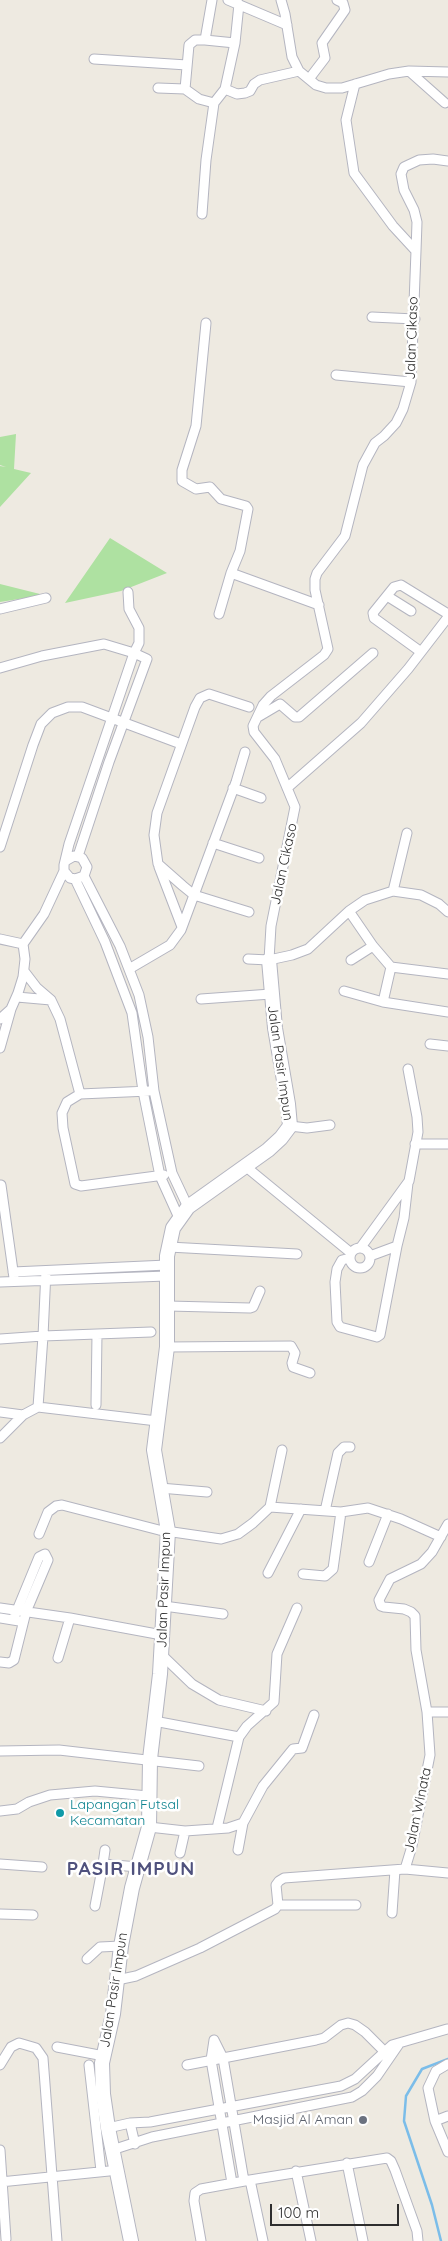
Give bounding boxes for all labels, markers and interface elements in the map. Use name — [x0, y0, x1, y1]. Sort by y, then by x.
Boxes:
street label: Jalan Cikaso — [402, 296, 422, 380]
street label: Jalan Cikaso — [267, 822, 301, 906]
street label: Jalan Pasir Impun — [264, 1004, 296, 1122]
street label: Jalan Pasir Impun — [154, 1532, 174, 1648]
street label: Jalan Winata — [401, 1766, 435, 1854]
place label: Lapangan Futsal Kecamatan — [70, 1797, 179, 1830]
marker: Lapangan Futsal Kecamatan — [54, 1807, 66, 1819]
district label: PASIR IMPUN — [65, 1858, 197, 1880]
street label: Jalan Pasir Impun — [97, 1931, 131, 2049]
place label: Masjid Al Aman — [253, 2112, 353, 2128]
marker: Masjid Al Aman — [357, 2114, 369, 2126]
scale bar — [273, 2194, 402, 2226]
text: 100 m — [278, 2203, 319, 2222]

